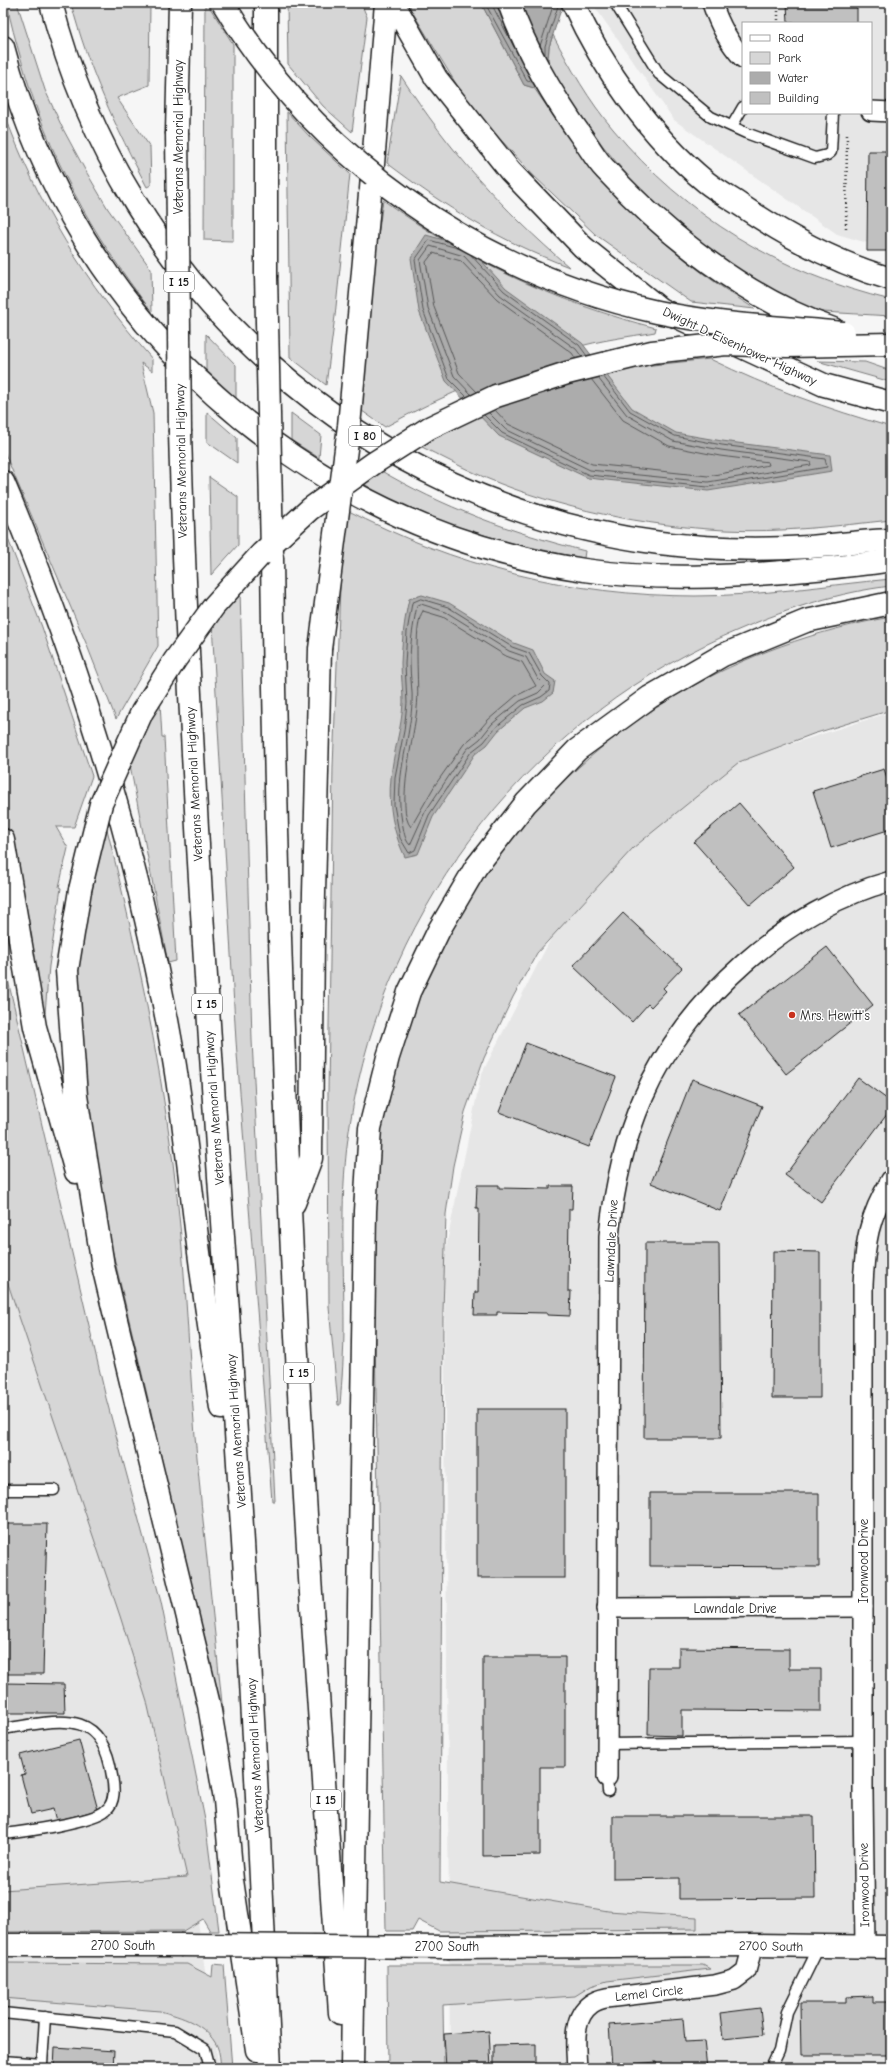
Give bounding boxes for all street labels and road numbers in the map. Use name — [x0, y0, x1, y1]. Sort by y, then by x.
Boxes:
street label: Veterans Memorial Highway — [171, 60, 186, 214]
road number: I 15 — [164, 272, 194, 292]
street label: Dwight D. Eisenhower Highway — [661, 304, 820, 388]
street label: Veterans Memorial Highway — [172, 383, 190, 538]
road number: I 80 — [349, 426, 381, 446]
street label: Veterans Memorial Highway — [182, 706, 206, 862]
road number: I 15 — [192, 994, 222, 1014]
street label: Veterans Memorial Highway — [201, 1030, 227, 1186]
street label: Lawndale Drive — [601, 1199, 621, 1283]
street label: Veterans Memorial Highway — [223, 1353, 249, 1509]
road number: I 15 — [284, 1363, 314, 1383]
street label: Ironwood Drive — [856, 1518, 871, 1603]
street label: Lawndale Drive — [693, 1601, 777, 1616]
street label: Veterans Memorial Highway — [243, 1677, 267, 1833]
road number: I 15 — [311, 1790, 341, 1810]
street label: Ironwood Drive — [856, 1842, 872, 1927]
street label: 2700 South — [91, 1938, 155, 1953]
street label: 2700 South — [739, 1938, 803, 1954]
street label: 2700 South — [415, 1939, 479, 1954]
street label: Lemel Circle — [614, 1982, 684, 2004]

